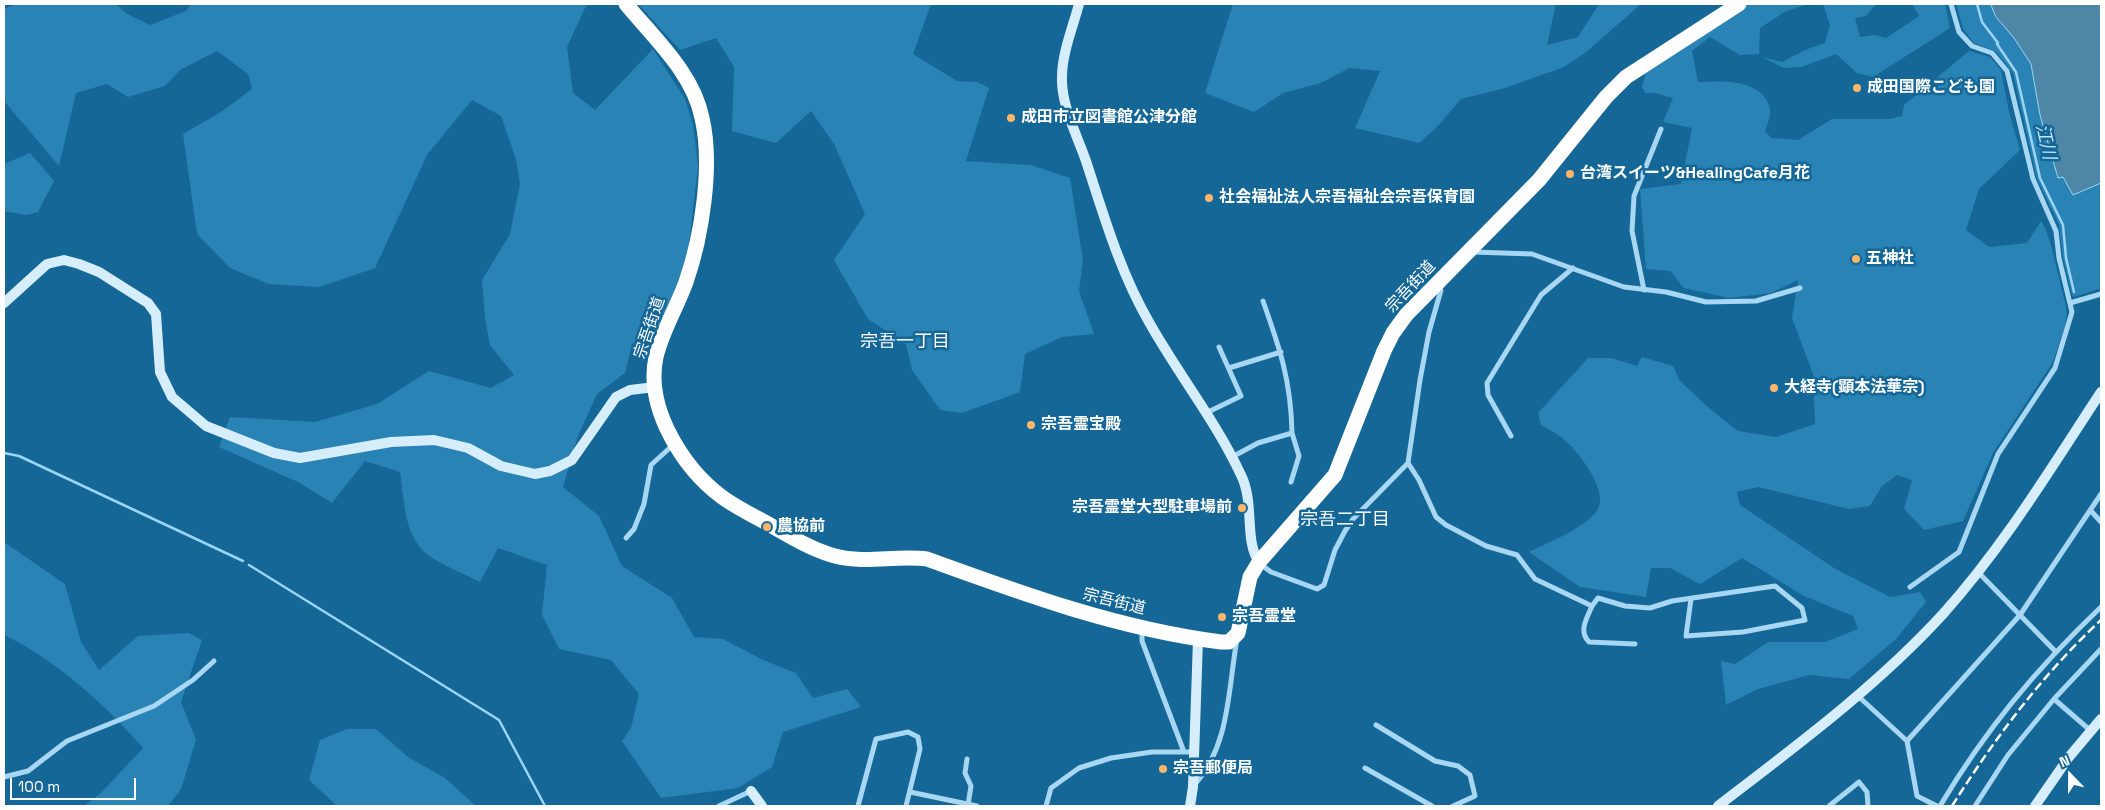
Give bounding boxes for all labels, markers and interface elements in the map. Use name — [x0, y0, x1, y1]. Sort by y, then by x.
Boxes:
place label: 成田国際こども園 — [1867, 78, 1995, 98]
marker: 成田国際こども園 — [1851, 82, 1863, 94]
place label: 成田市立図書館公津分館 — [1021, 108, 1197, 128]
marker: 成田市立図書館公津分館 — [1005, 112, 1017, 124]
water label: 江川 — [2030, 122, 2060, 162]
place label: 台湾スイーツ&HealingCafe月花 — [1580, 164, 1810, 184]
marker: 台湾スイーツ&HealingCafe月花 — [1564, 168, 1576, 180]
place label: 社会福祉法人宗吾福祉会宗吾保育園 — [1219, 188, 1475, 208]
marker: 社会福祉法人宗吾福祉会宗吾保育園 — [1203, 192, 1215, 204]
place label: 五神社 — [1866, 249, 1914, 269]
marker: 五神社 — [1850, 253, 1862, 265]
street label: 宗吾街道 — [1382, 257, 1440, 317]
street label: 宗吾街道 — [631, 295, 669, 361]
district label: 宗吾一丁目 — [860, 331, 950, 353]
place label: 大経寺(顕本法華宗) — [1784, 378, 1925, 398]
marker: 大経寺(顕本法華宗) — [1768, 382, 1780, 394]
place label: 宗吾霊宝殿 — [1041, 415, 1121, 435]
marker: 宗吾霊宝殿 — [1025, 419, 1037, 431]
place label: 宗吾霊堂大型駐車場前 — [1072, 498, 1232, 518]
marker: 宗吾霊堂大型駐車場前 — [1236, 502, 1248, 514]
district label: 宗吾二丁目 — [1300, 509, 1390, 531]
place label: 農協前 — [777, 517, 825, 537]
marker: 農協前 — [761, 521, 773, 533]
street label: 宗吾街道 — [1081, 585, 1147, 619]
place label: 宗吾霊堂 — [1232, 607, 1296, 627]
marker: 宗吾霊堂 — [1216, 611, 1228, 623]
north arrow — [2045, 750, 2095, 800]
text: N — [2057, 751, 2072, 771]
place label: 宗吾郵便局 — [1173, 759, 1253, 779]
marker: 宗吾郵便局 — [1157, 763, 1169, 775]
scale bar — [12, 768, 139, 800]
text: 100 m — [18, 777, 60, 796]

